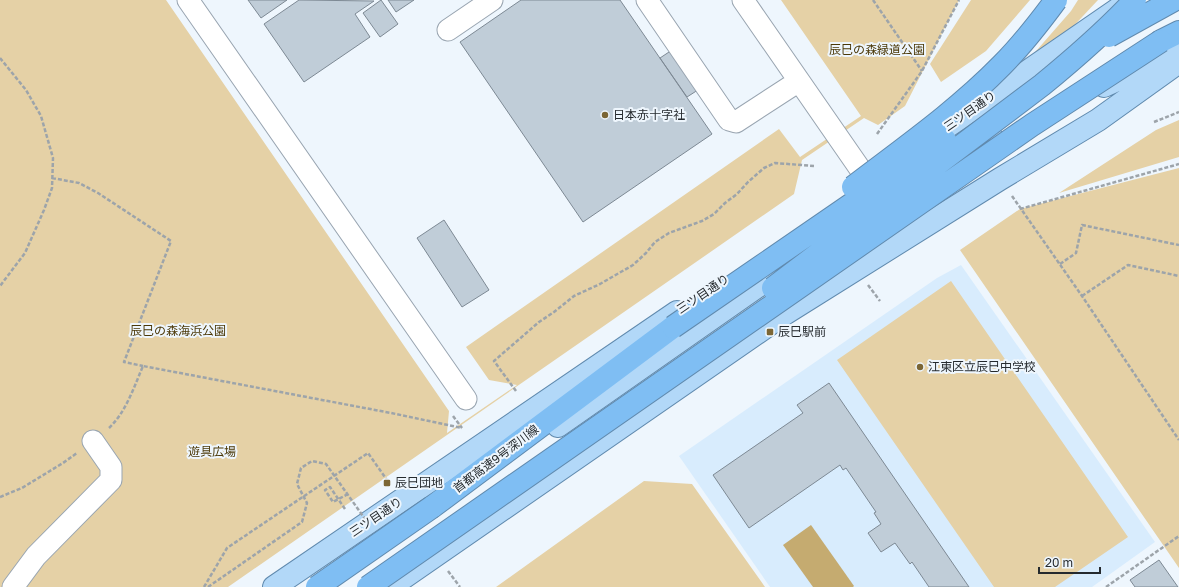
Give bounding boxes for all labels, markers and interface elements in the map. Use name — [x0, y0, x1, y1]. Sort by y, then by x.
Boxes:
park label: 辰巳の森緑道公園 — [829, 42, 925, 57]
street label: 三ツ目通り — [941, 87, 999, 134]
place label: 日本赤十字社 — [613, 107, 685, 122]
marker: 日本赤十字社 — [600, 110, 610, 120]
street label: 三ツ目通り — [674, 271, 732, 317]
park label: 辰巳の森海浜公園 — [130, 323, 226, 338]
place label: 辰巳駅前 — [778, 324, 826, 339]
marker: 辰巳駅前 — [765, 327, 775, 337]
place label: 江東区立辰巳中学校 — [928, 359, 1036, 374]
marker: 江東区立辰巳中学校 — [915, 362, 925, 372]
street label: 首都高速9号深川線 — [450, 422, 541, 496]
park label: 遊具広場 — [188, 444, 236, 459]
place label: 辰巳団地 — [395, 475, 443, 490]
marker: 辰巳団地 — [382, 478, 392, 488]
street label: 三ツ目通り — [347, 494, 405, 540]
scale bar — [1039, 549, 1100, 575]
text: 20 m — [1045, 555, 1073, 570]

